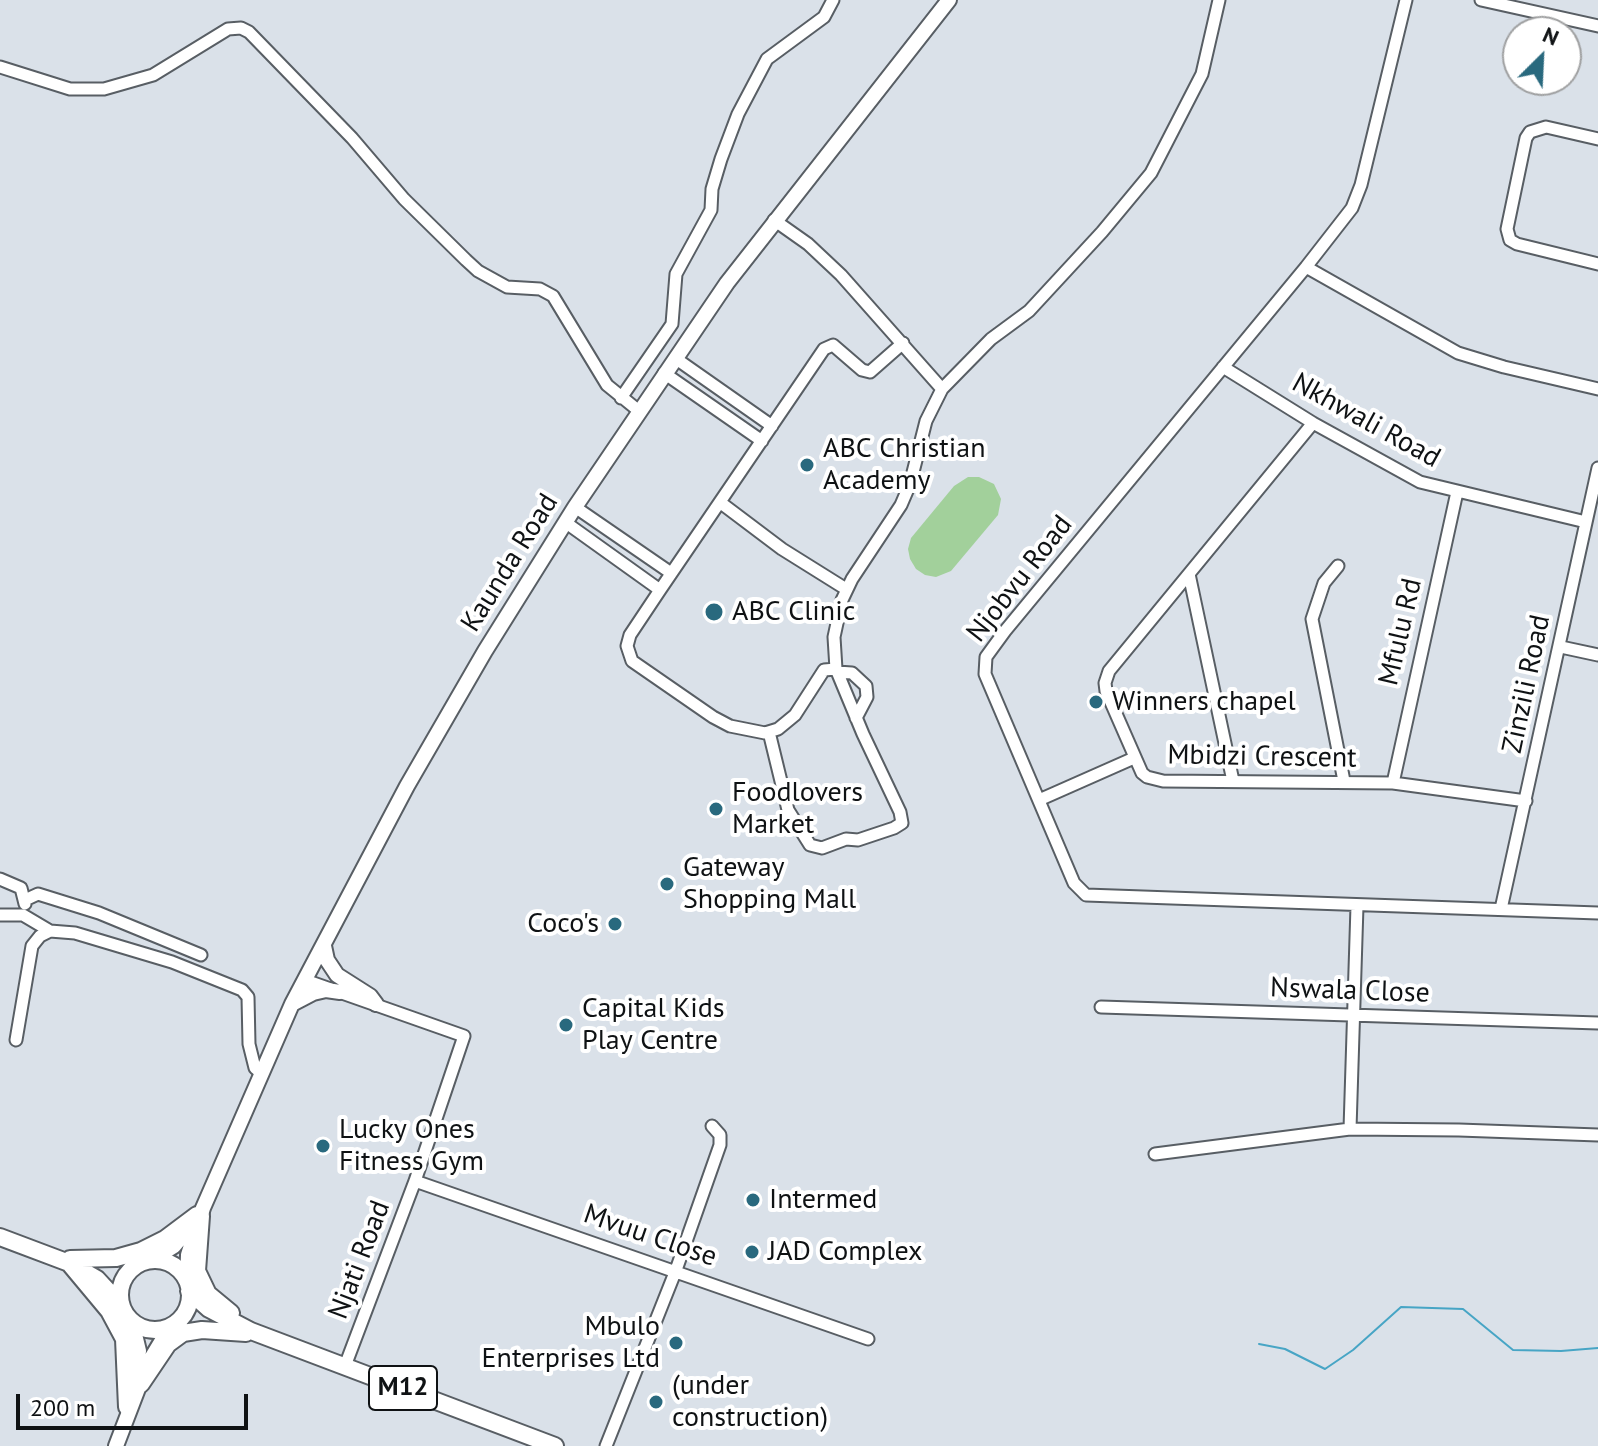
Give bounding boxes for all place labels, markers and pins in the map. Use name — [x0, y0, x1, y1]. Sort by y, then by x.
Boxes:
place label: ABC Christian Academy — [823, 432, 986, 498]
marker: ABC Christian Academy — [798, 456, 816, 474]
place label: ABC Clinic — [732, 595, 855, 629]
marker: ABC Clinic — [703, 601, 725, 623]
place label: Winners chapel — [1112, 685, 1296, 719]
marker: Winners chapel — [1087, 693, 1105, 711]
place label: Foodlovers Market — [732, 776, 863, 842]
marker: Foodlovers Market — [707, 800, 725, 818]
place label: Gateway Shopping Mall — [683, 851, 856, 917]
marker: Gateway Shopping Mall — [658, 875, 676, 893]
place label: Coco's — [527, 907, 599, 941]
marker: Coco's — [606, 915, 624, 933]
place label: Capital Kids Play Centre — [582, 992, 725, 1058]
marker: Capital Kids Play Centre — [557, 1016, 575, 1034]
place label: Lucky Ones Fitness Gym — [339, 1113, 484, 1179]
marker: Lucky Ones Fitness Gym — [314, 1137, 332, 1155]
place label: Intermed — [769, 1183, 877, 1217]
marker: Intermed — [744, 1191, 762, 1209]
place label: JAD Complex — [768, 1235, 922, 1269]
marker: JAD Complex — [743, 1243, 761, 1261]
place label: Mbulo Enterprises Ltd — [482, 1310, 660, 1376]
marker: Mbulo Enterprises Ltd — [667, 1334, 685, 1352]
place label: (under construction) — [672, 1369, 828, 1435]
marker: (under construction) — [647, 1393, 665, 1411]

